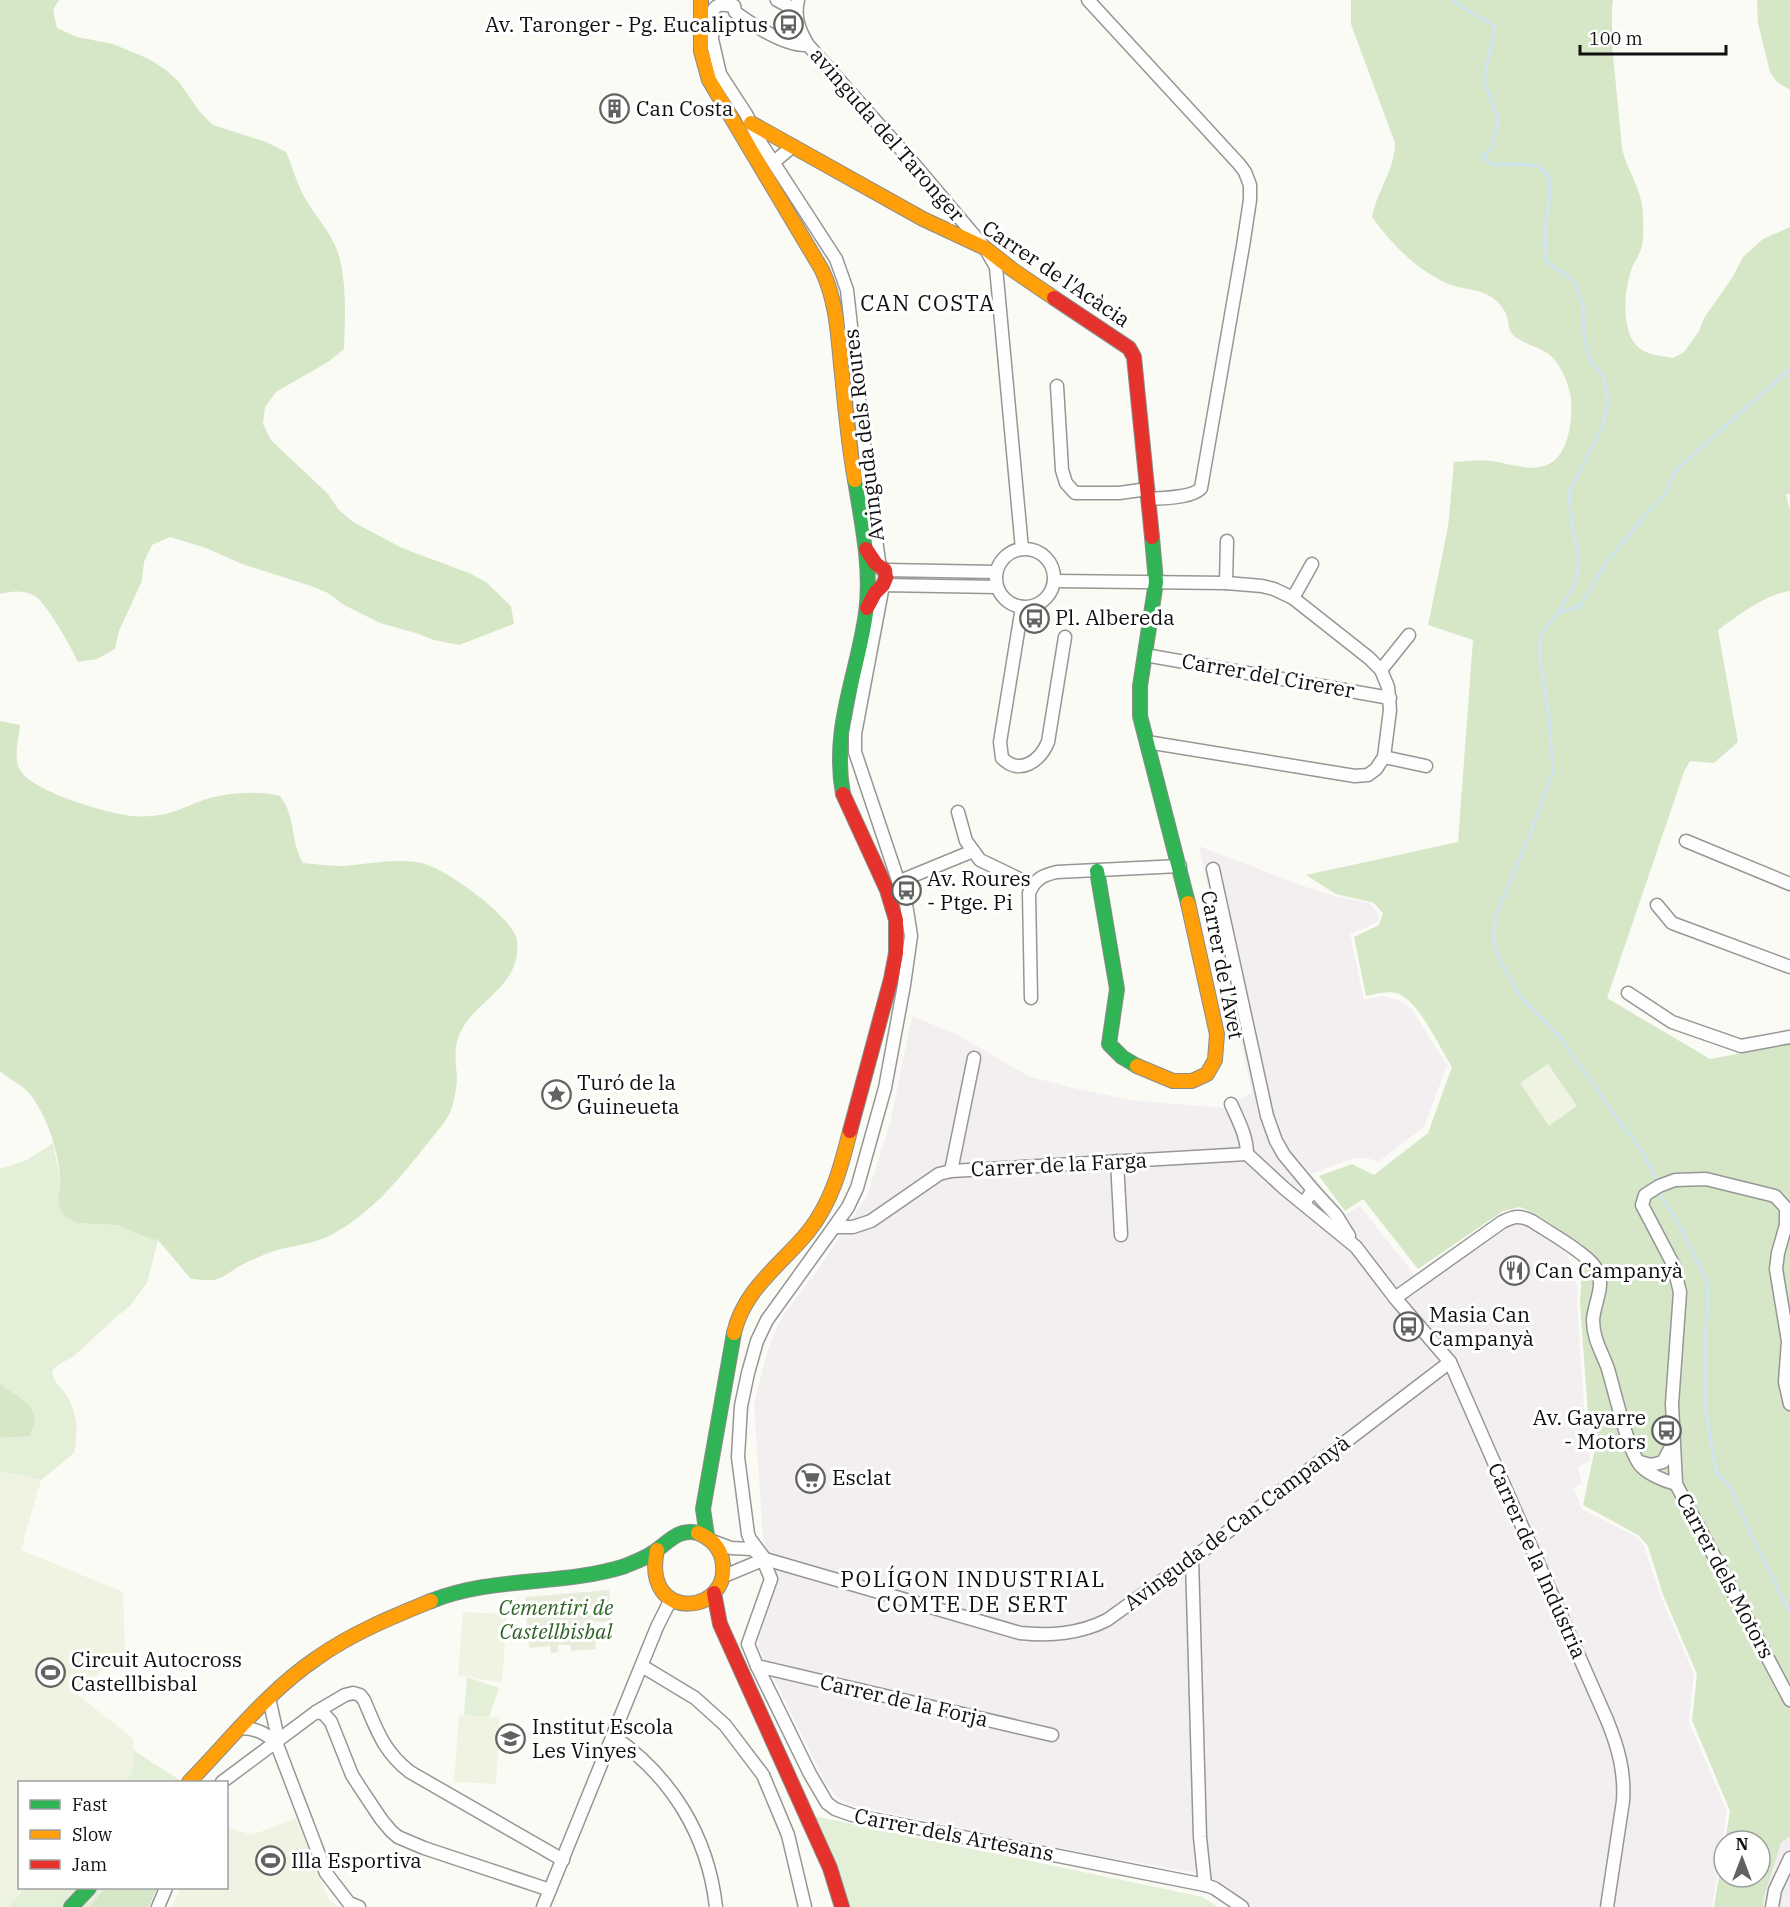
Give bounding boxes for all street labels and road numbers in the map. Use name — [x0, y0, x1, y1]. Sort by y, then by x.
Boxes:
street label: avinguda del Taronger — [804, 41, 972, 228]
street label: Carrer de l'Acàcia — [977, 213, 1136, 333]
street label: Avinguda dels Roures — [836, 327, 890, 543]
street label: Carrer del Cirerer — [1180, 646, 1357, 704]
street label: Carrer de l'Avet — [1195, 888, 1251, 1042]
street label: Carrer de la Farga — [970, 1145, 1148, 1183]
street label: Avinguda de Can Campanyà — [1118, 1428, 1355, 1616]
street label: Carrer de la Indústria — [1482, 1458, 1594, 1663]
street label: Carrer dels Motors — [1670, 1488, 1781, 1663]
street label: Carrer de la Forja — [817, 1667, 991, 1733]
street label: Carrer dels Artesans — [852, 1801, 1056, 1867]

